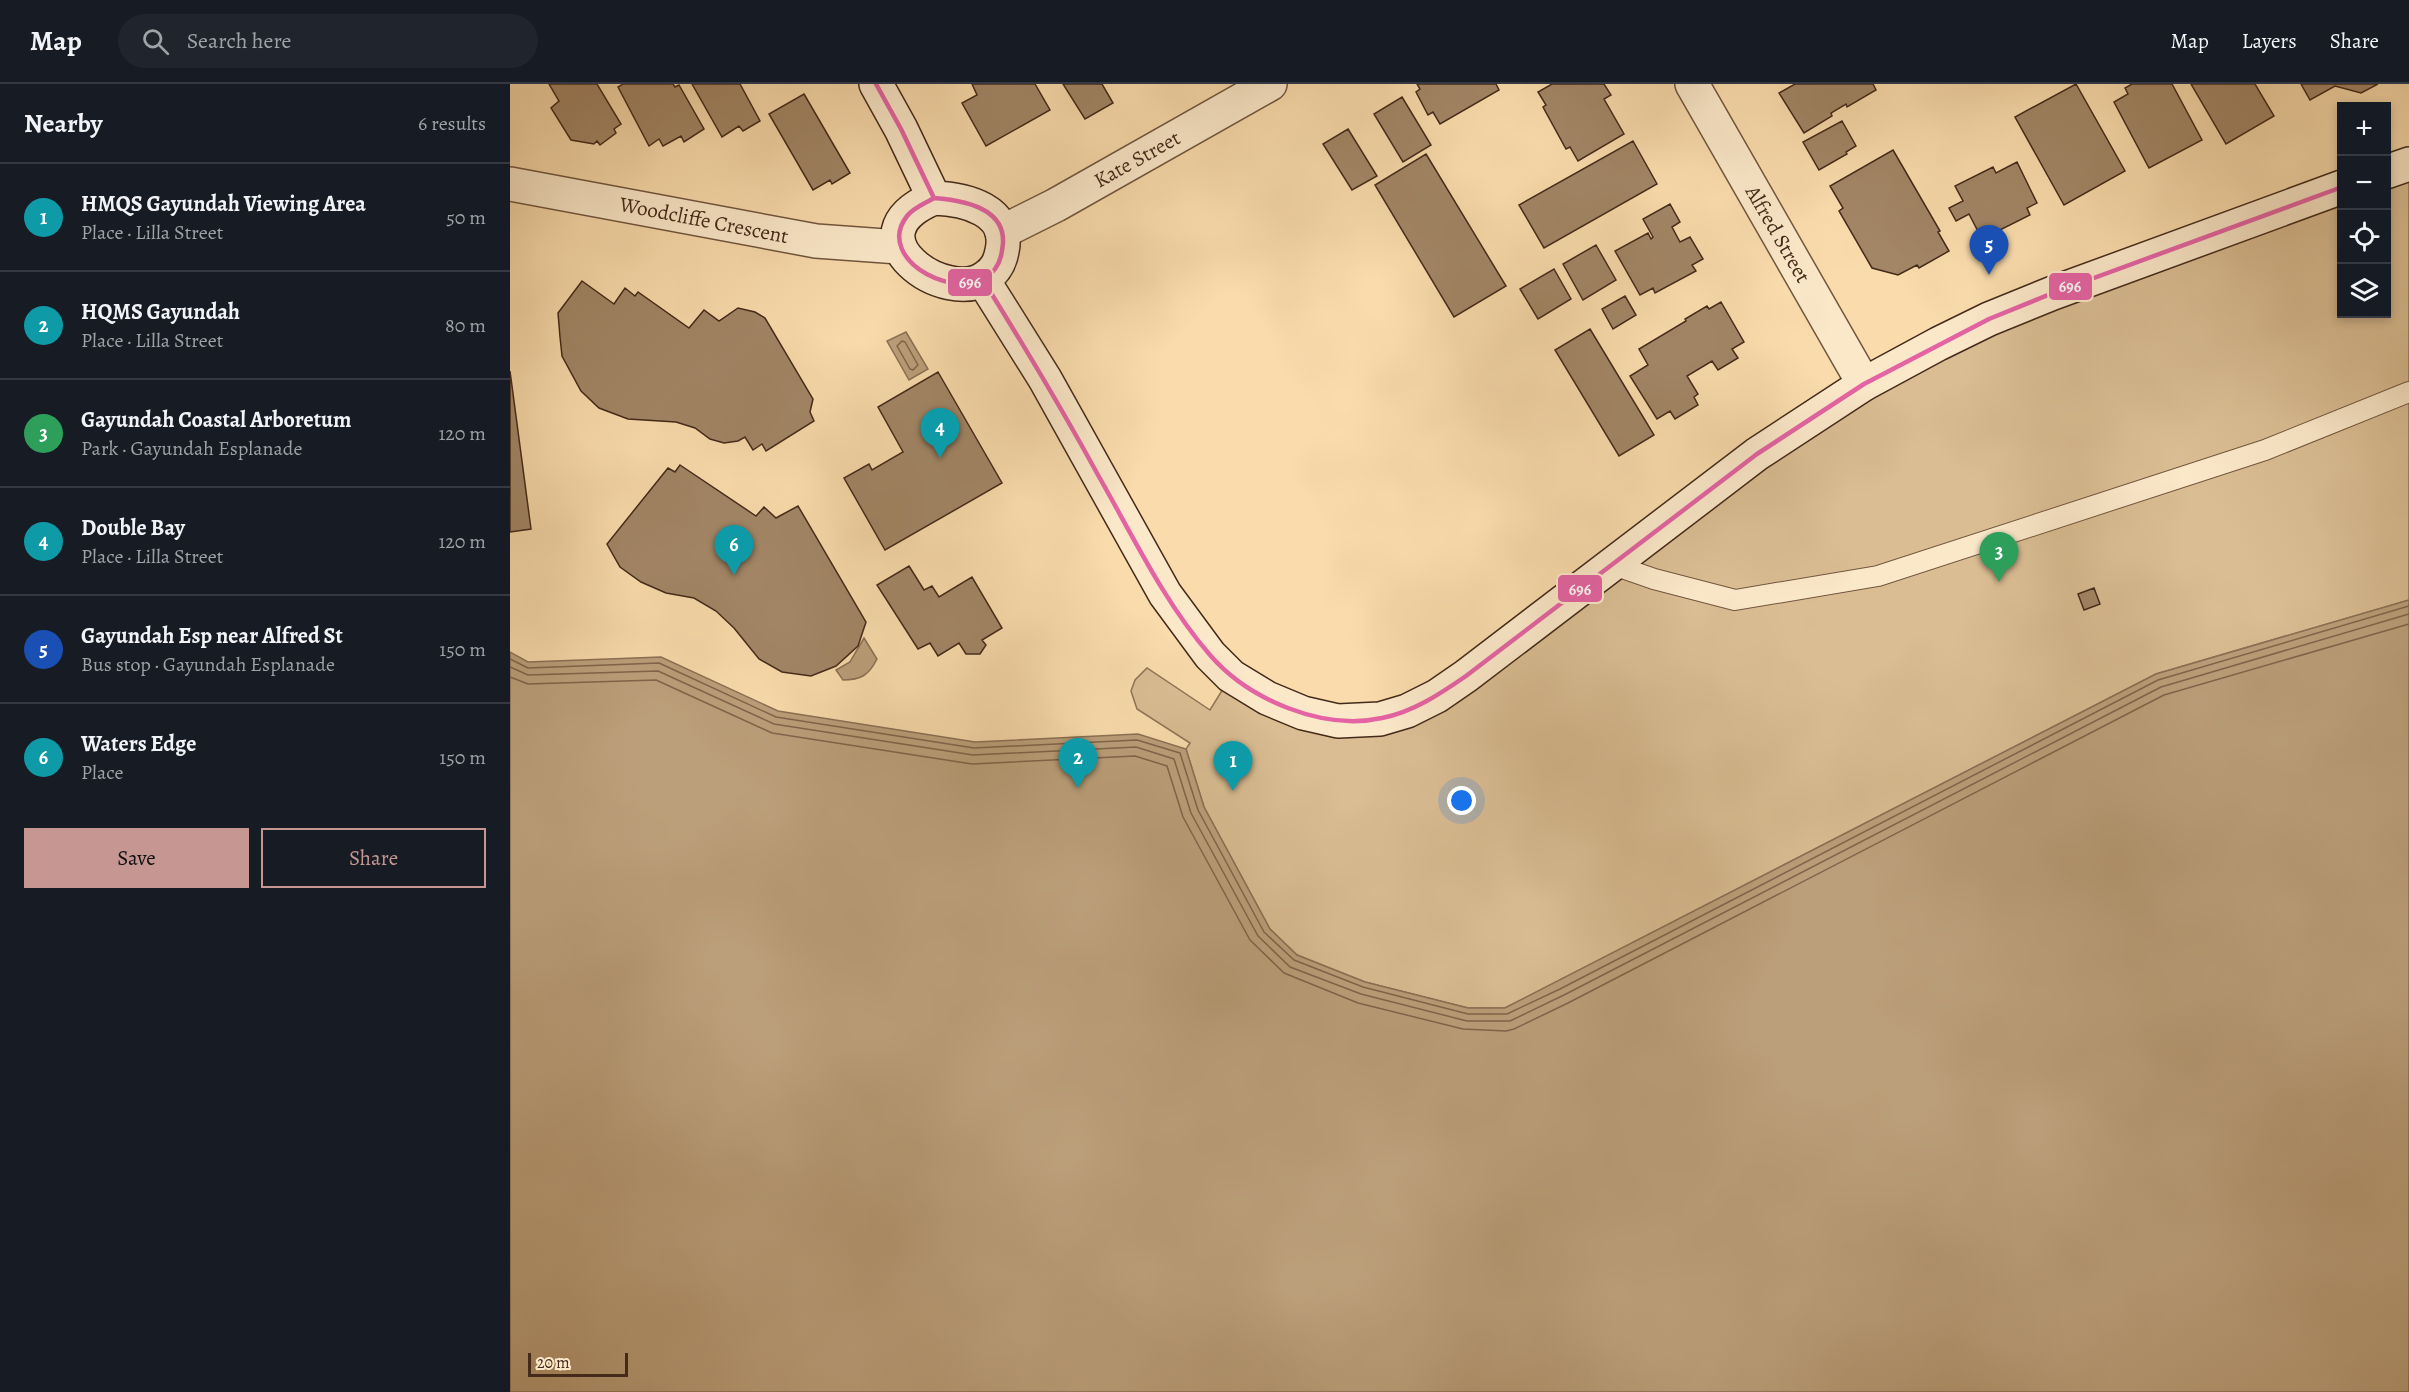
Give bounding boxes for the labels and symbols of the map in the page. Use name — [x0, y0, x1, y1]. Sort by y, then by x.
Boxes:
street label: Kate Street — [1089, 124, 1185, 194]
street label: Alfred Street — [1738, 179, 1817, 288]
street label: Woodcliffe Crescent — [616, 190, 791, 250]
pin: 5 — [1970, 226, 2008, 275]
line badge: 696 — [947, 268, 993, 297]
text: 696 — [959, 272, 982, 294]
line badge: 696 — [2048, 272, 2093, 301]
text: 696 — [2059, 276, 2082, 298]
pin: 4 — [920, 408, 960, 458]
pin: 6 — [714, 526, 754, 575]
pin: 3 — [1980, 532, 2018, 582]
line badge: 696 — [1557, 574, 1603, 603]
text: 696 — [1569, 579, 1592, 601]
pin: 2 — [1058, 738, 1098, 788]
pin: 1 — [1214, 742, 1252, 791]
your location — [1447, 786, 1476, 815]
scale bar — [528, 1350, 628, 1378]

